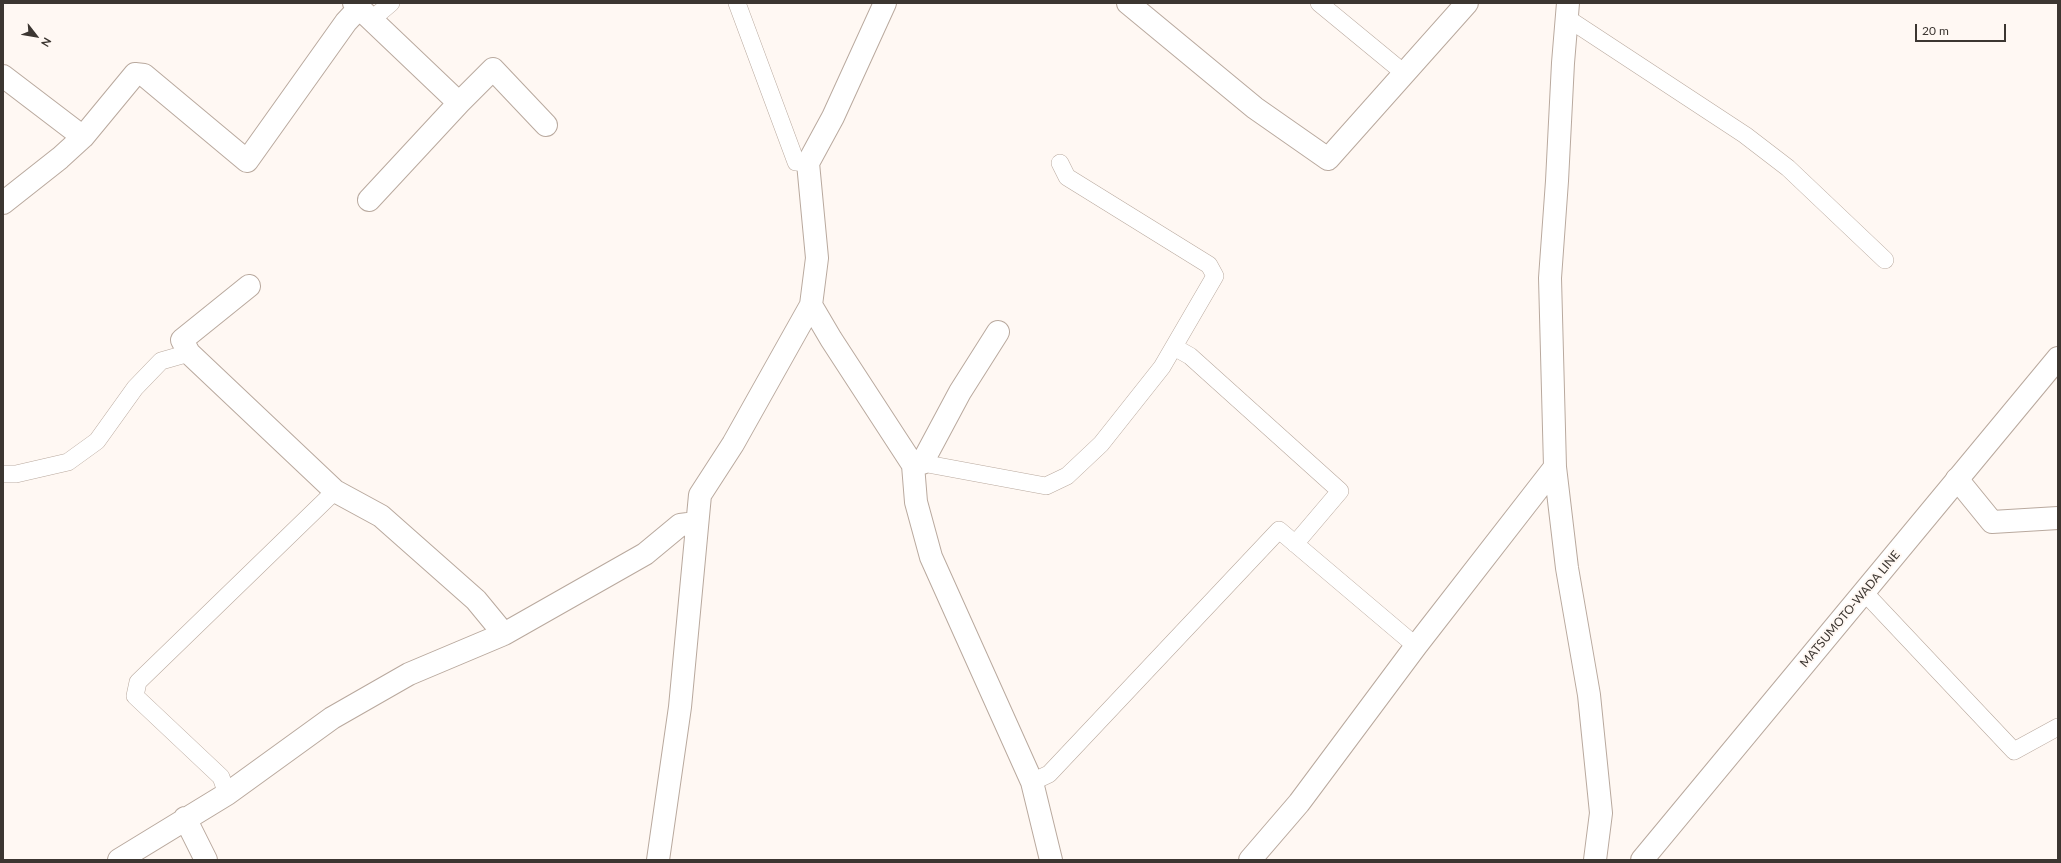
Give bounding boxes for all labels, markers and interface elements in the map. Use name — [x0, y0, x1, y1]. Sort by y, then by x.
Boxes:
north arrow — [16, 16, 56, 56]
scale bar — [1917, 16, 2008, 42]
text: 20 m — [1922, 23, 1949, 38]
text: N — [39, 35, 54, 49]
street label: MATSUMOTO-WADA LINE — [1797, 548, 1903, 670]

